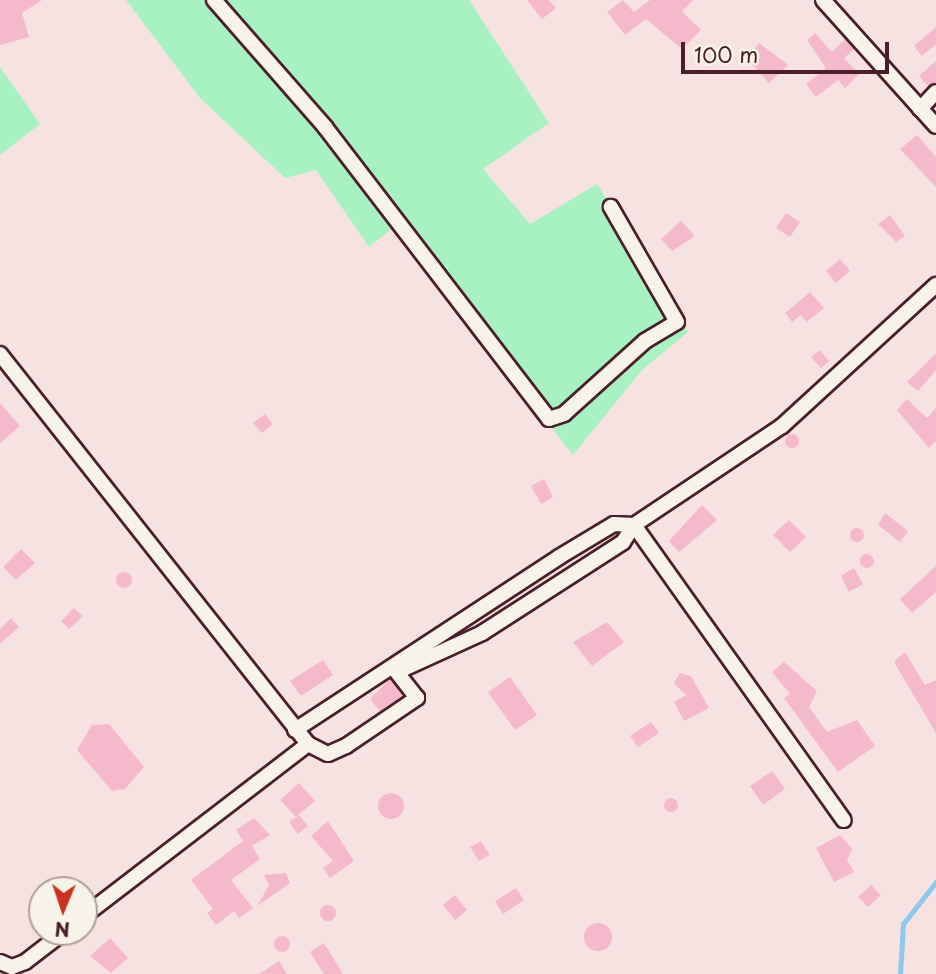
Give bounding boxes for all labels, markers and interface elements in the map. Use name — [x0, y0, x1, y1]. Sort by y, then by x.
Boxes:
scale bar — [684, 28, 892, 72]
text: 100 m — [694, 38, 758, 70]
north arrow — [28, 876, 98, 946]
text: N — [54, 916, 70, 944]

